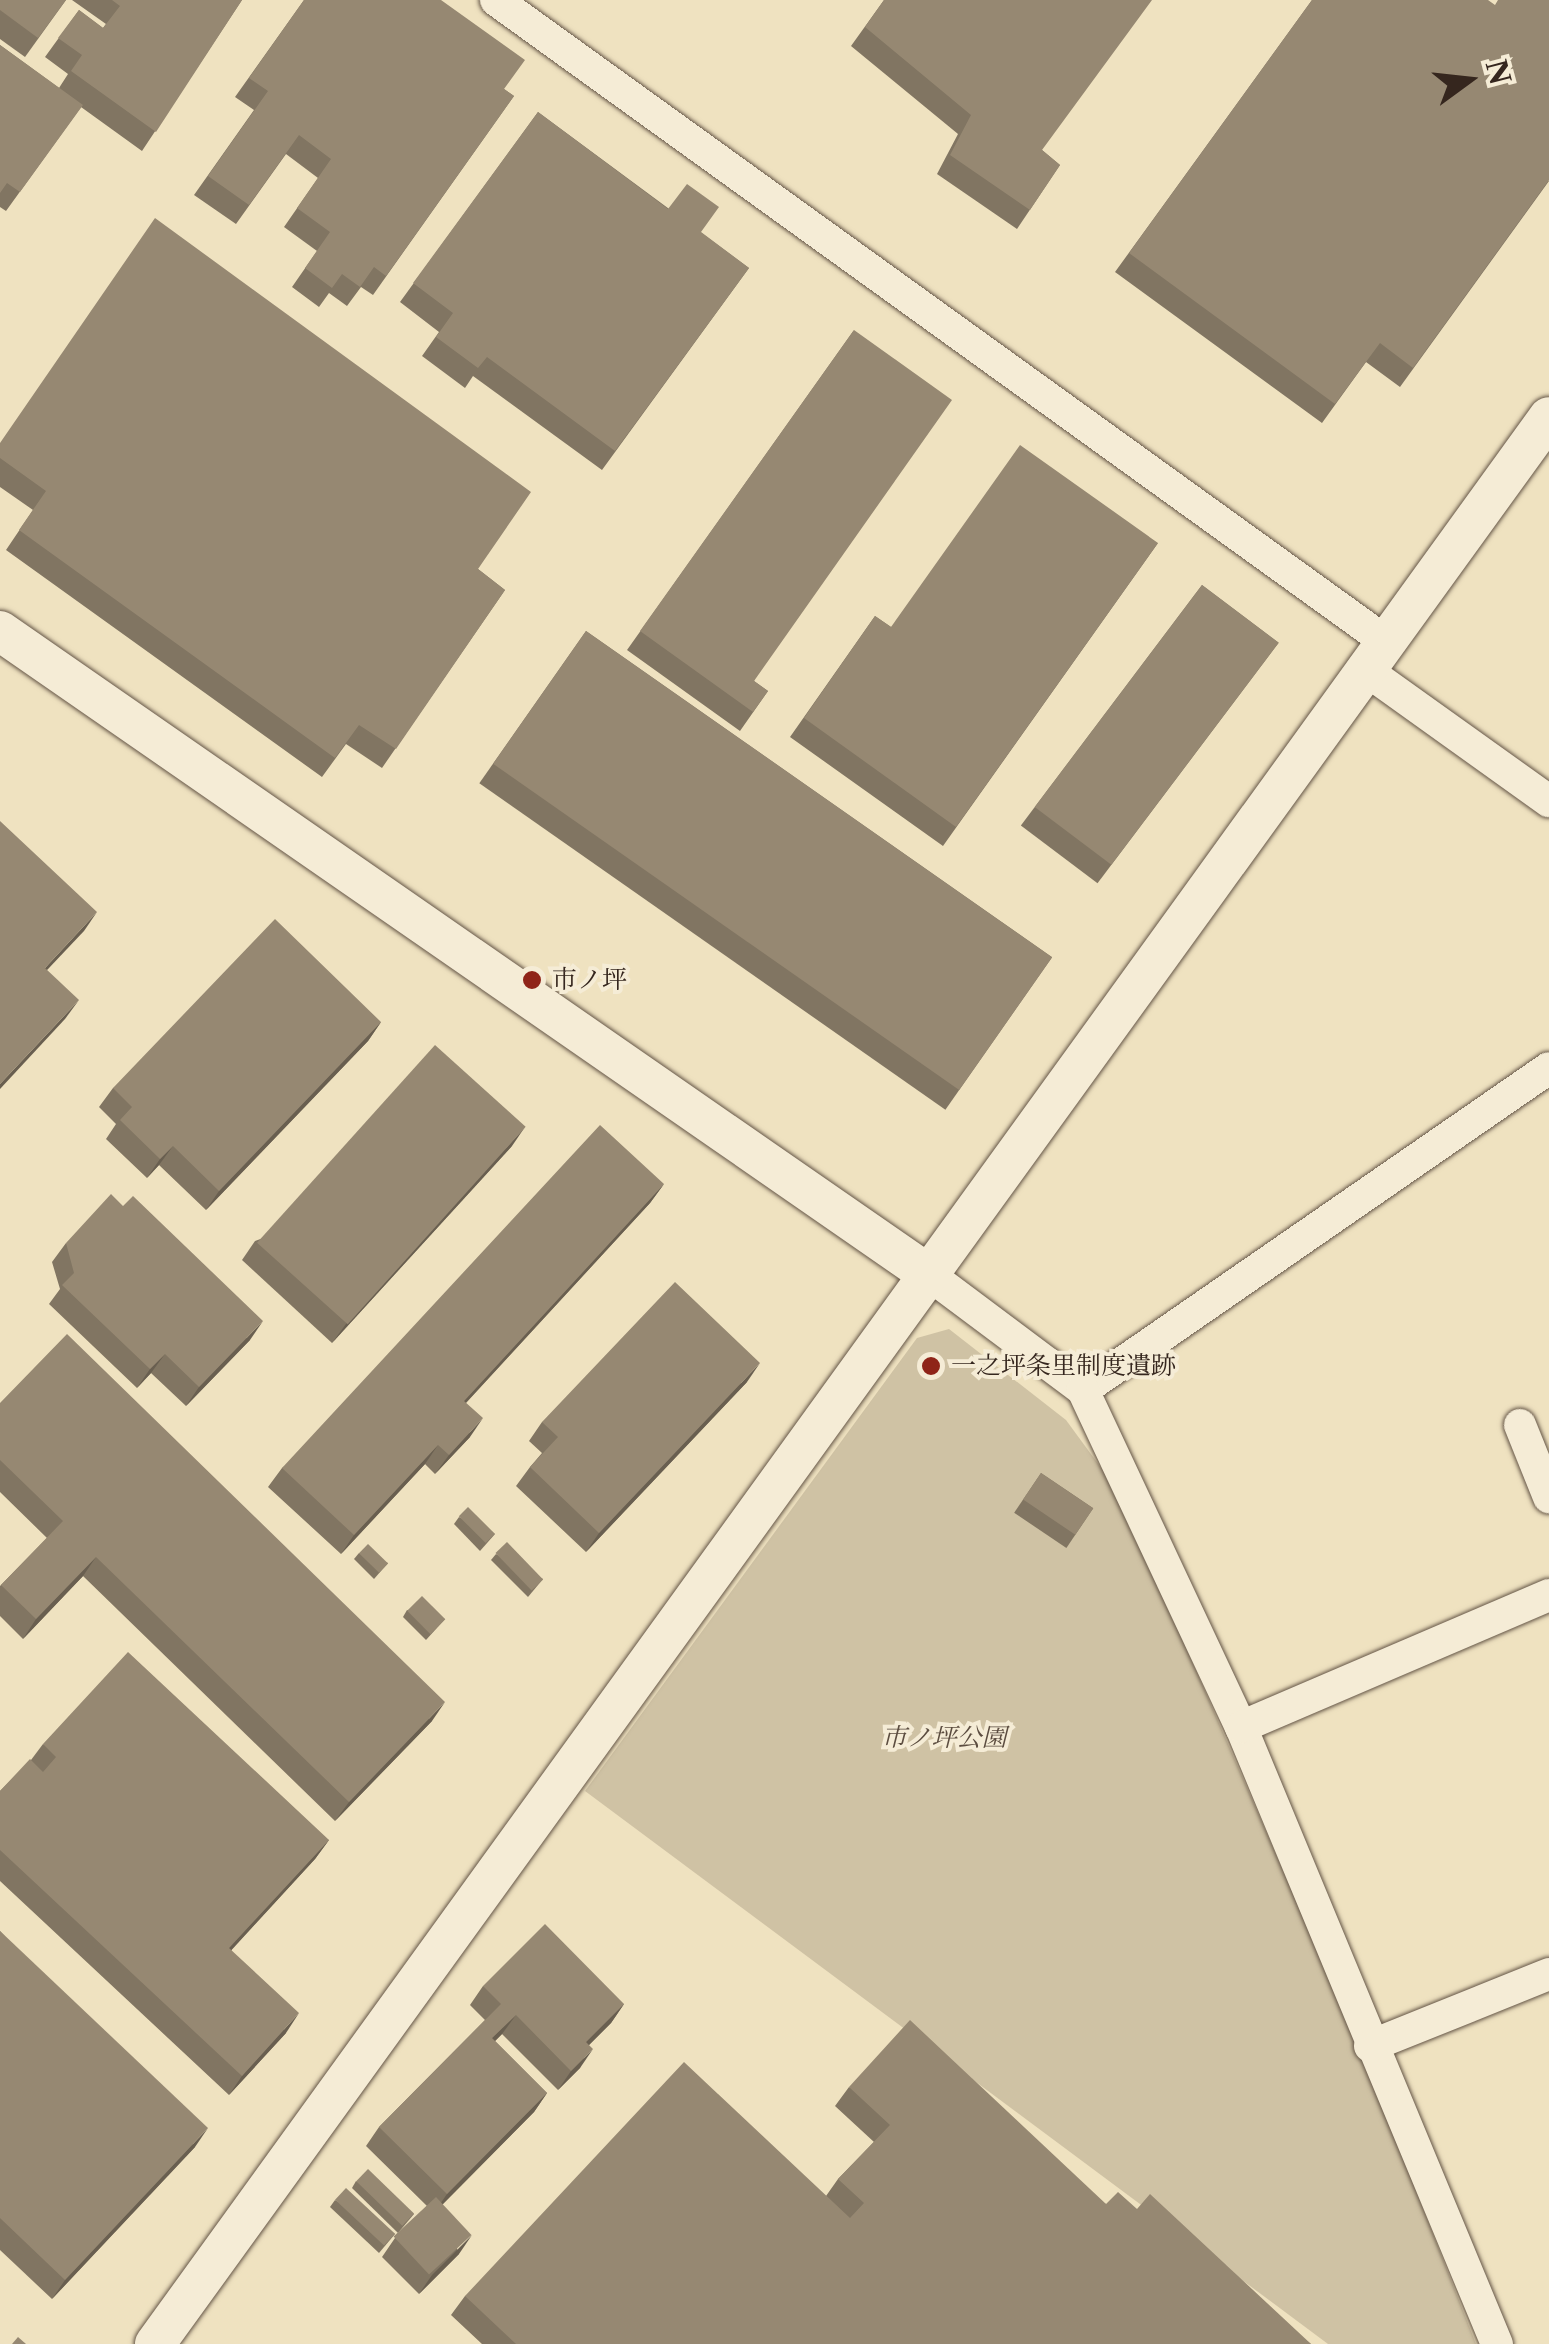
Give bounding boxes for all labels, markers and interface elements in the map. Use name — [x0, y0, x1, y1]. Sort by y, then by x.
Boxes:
north arrow — [1419, 30, 1519, 130]
text: N — [1478, 56, 1518, 88]
place label: 市ノ坪 — [552, 965, 627, 995]
marker: 市ノ坪 — [521, 969, 543, 991]
place label: 一之坪条里制度遺跡 — [951, 1351, 1176, 1381]
marker: 一之坪条里制度遺跡 — [920, 1355, 942, 1377]
park label: 市ノ坪公園 — [882, 1723, 1006, 1753]

